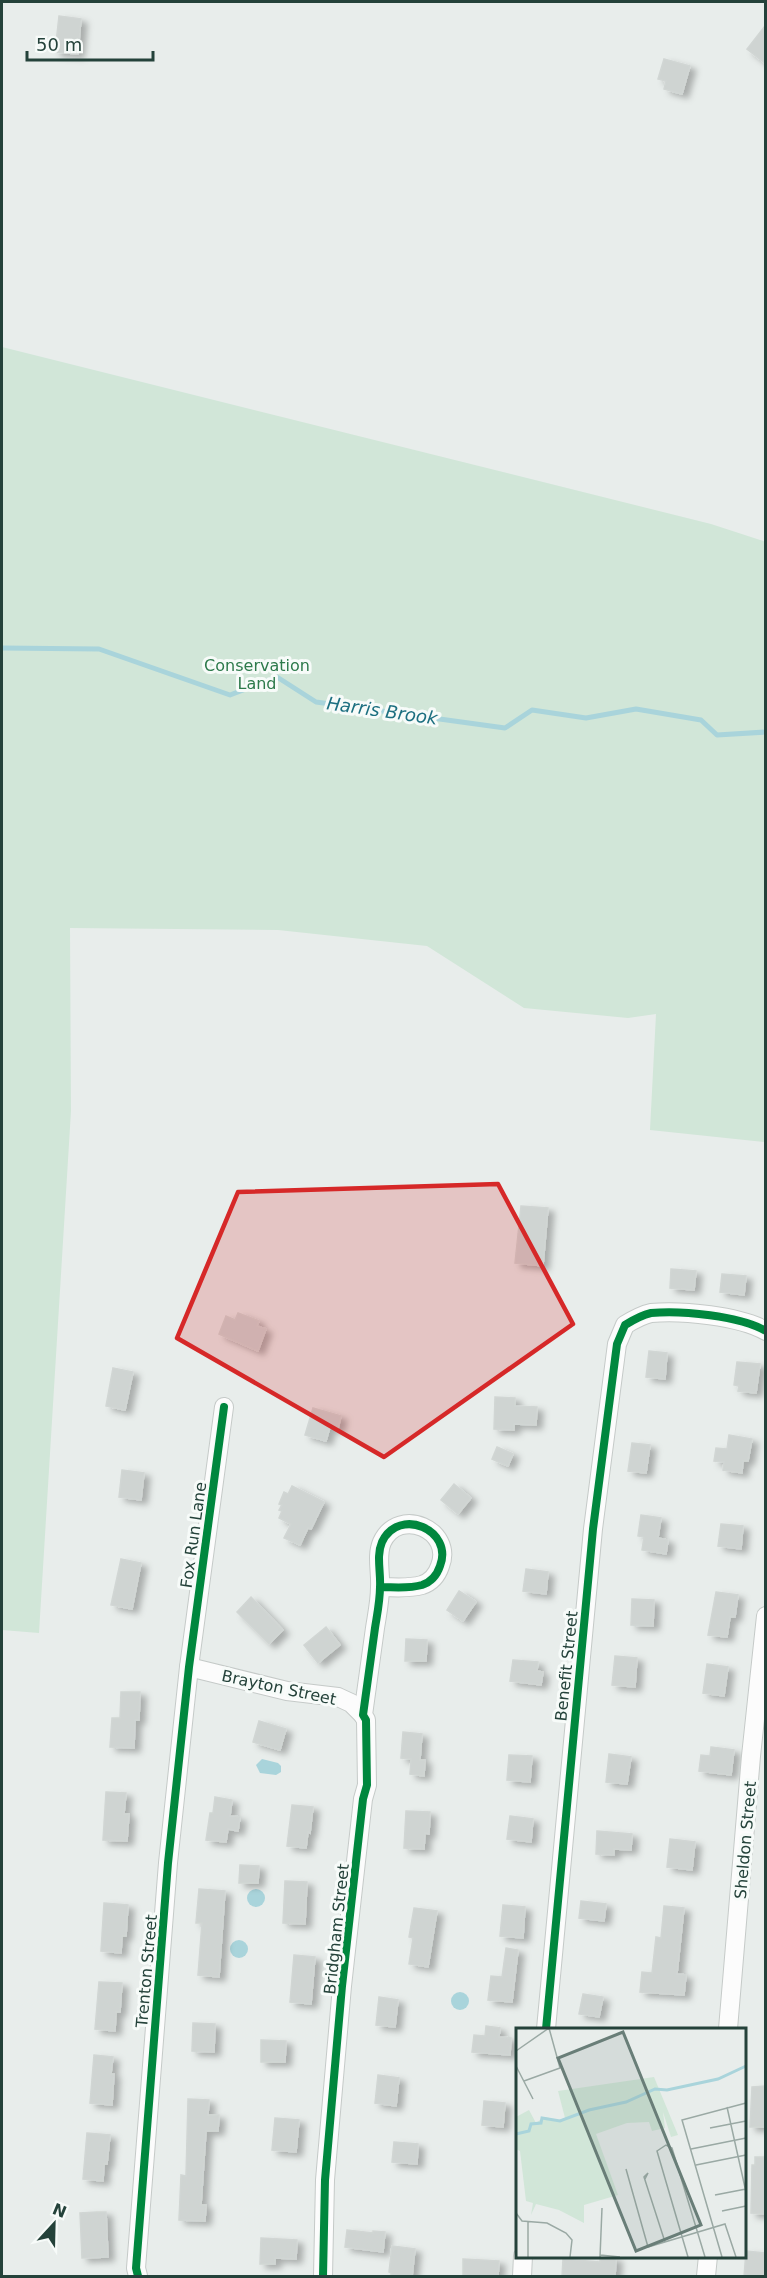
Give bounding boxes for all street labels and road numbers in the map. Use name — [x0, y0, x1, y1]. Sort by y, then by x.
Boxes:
street label: Fox Run Lane — [177, 1481, 210, 1589]
street label: Benefit Street — [551, 1610, 582, 1722]
street label: Brayton Street — [220, 1666, 338, 1709]
street label: Sheldon Street — [731, 1780, 760, 1900]
street label: Bridgham Street — [320, 1863, 353, 1995]
street label: Trenton Street — [132, 1914, 161, 2029]

